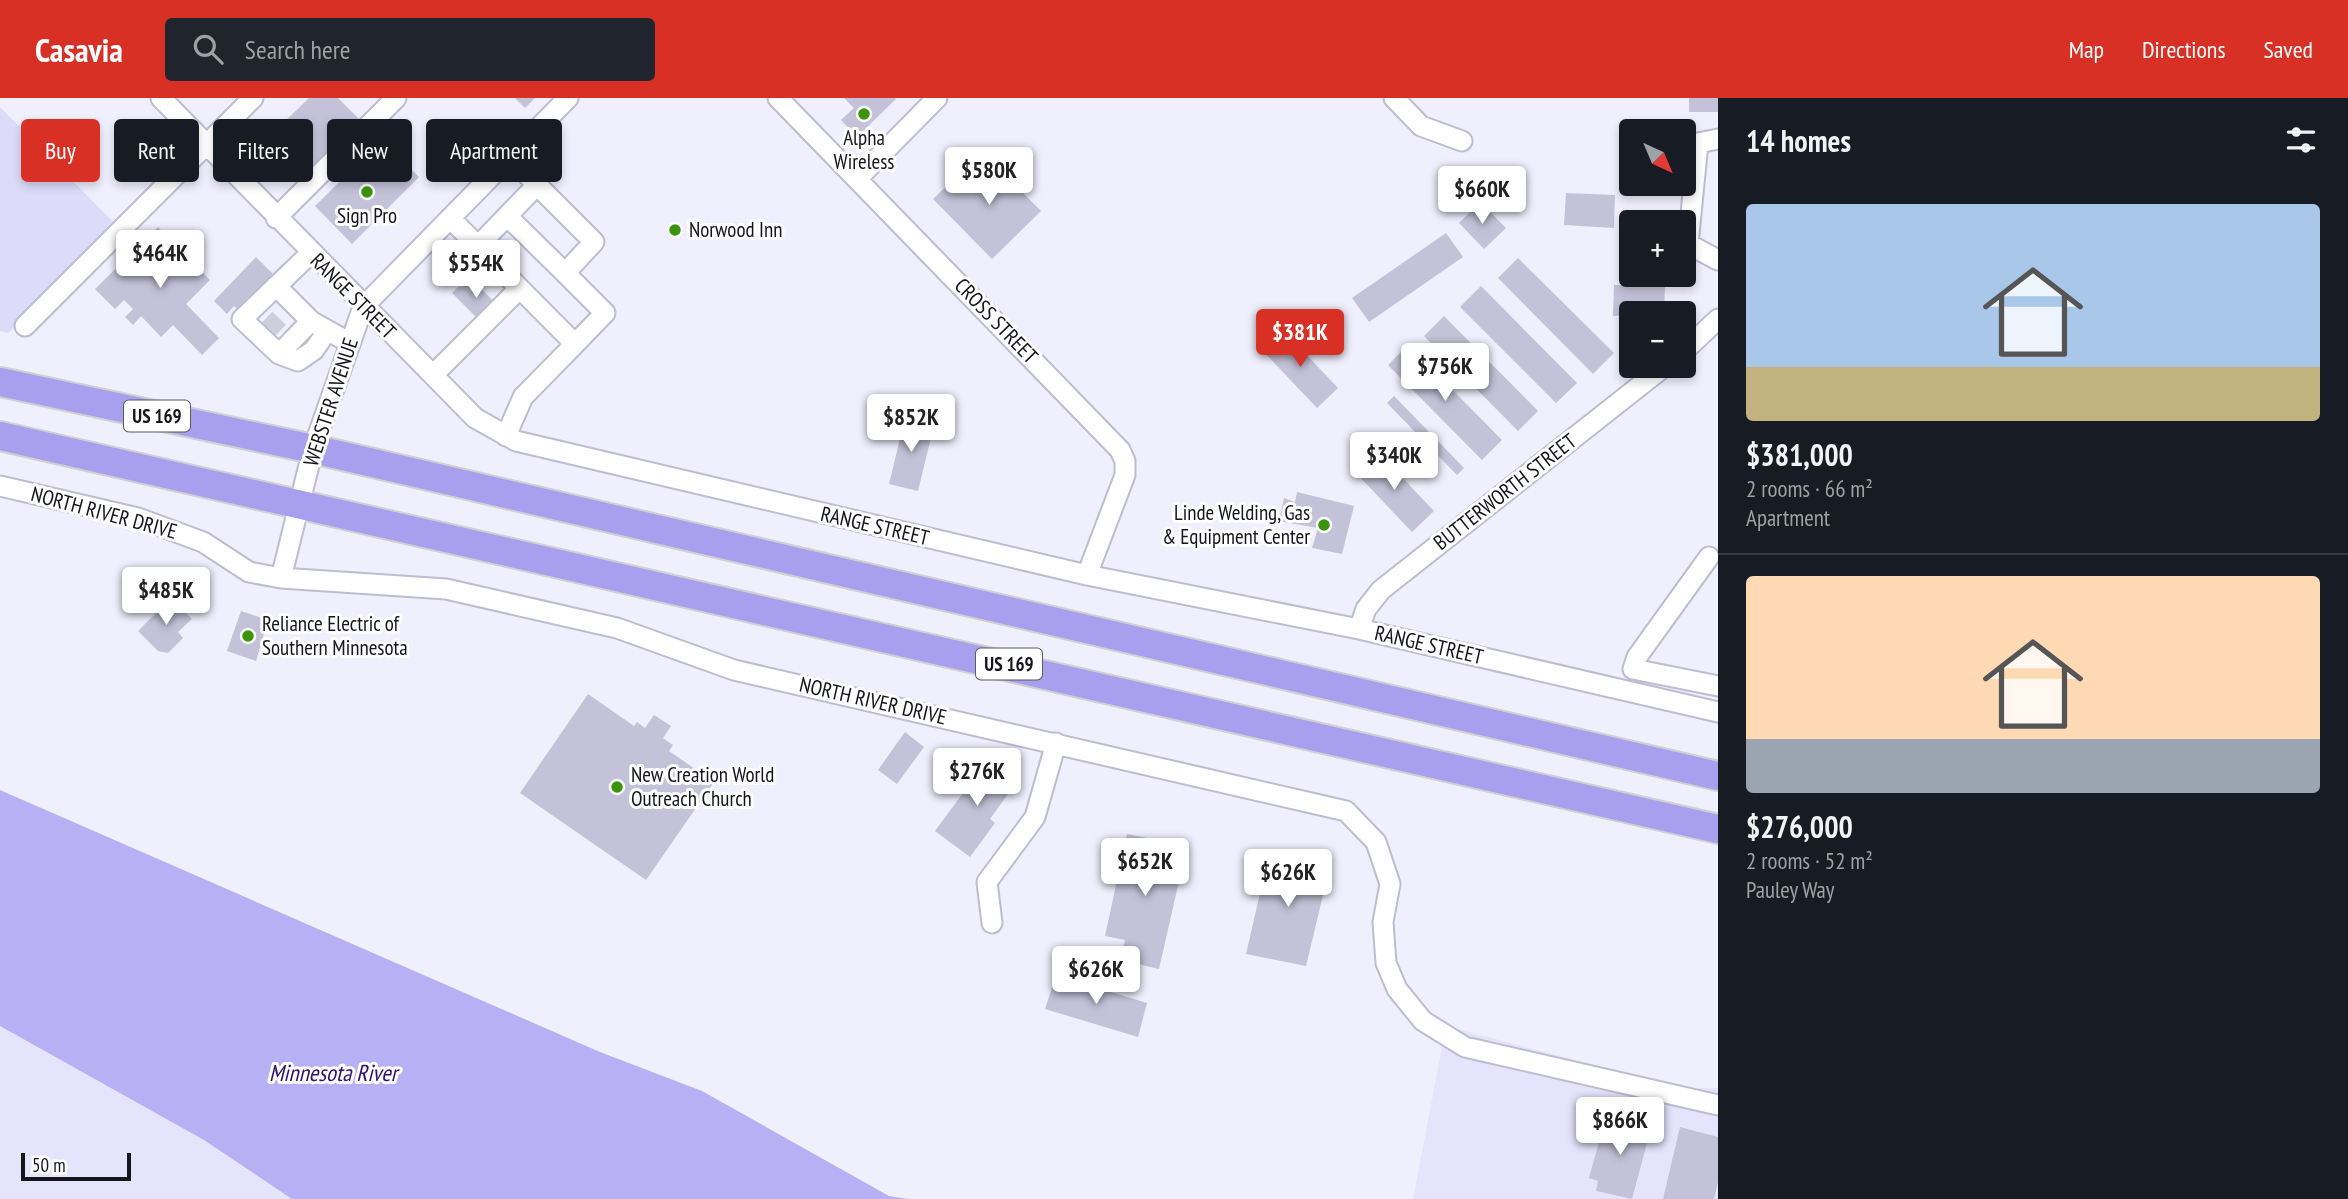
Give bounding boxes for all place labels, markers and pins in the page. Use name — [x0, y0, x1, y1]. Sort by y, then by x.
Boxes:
marker: Alpha Wireless — [856, 106, 872, 122]
place label: Alpha Wireless — [834, 124, 894, 175]
pin: $580K — [940, 148, 1038, 207]
pin: $660K — [1433, 166, 1531, 226]
marker: Sign Pro — [359, 184, 375, 200]
place label: Sign Pro — [337, 202, 397, 229]
place label: Norwood Inn — [689, 216, 782, 243]
marker: Norwood Inn — [667, 222, 683, 238]
pin: $464K — [111, 230, 209, 290]
pin: $554K — [427, 240, 525, 300]
pin: $381K — [1251, 310, 1349, 369]
pin: $756K — [1396, 344, 1494, 403]
pin: $852K — [862, 394, 960, 454]
pin: $340K — [1345, 432, 1443, 492]
place label: Linde Welding, Gas & Equipment Center — [1162, 499, 1310, 550]
marker: Linde Welding, Gas & Equipment Center — [1316, 517, 1332, 533]
pin: $485K — [117, 568, 215, 627]
place label: Reliance Electric of Southern Minnesota — [262, 610, 408, 661]
marker: Reliance Electric of Southern Minnesota — [240, 628, 256, 644]
pin: $276K — [928, 748, 1026, 808]
place label: New Creation World Outreach Church — [631, 761, 774, 812]
marker: New Creation World Outreach Church — [609, 779, 625, 795]
pin: $652K — [1096, 838, 1194, 898]
pin: $626K — [1239, 850, 1337, 909]
pin: $626K — [1047, 946, 1145, 1006]
pin: $866K — [1571, 1098, 1669, 1157]

